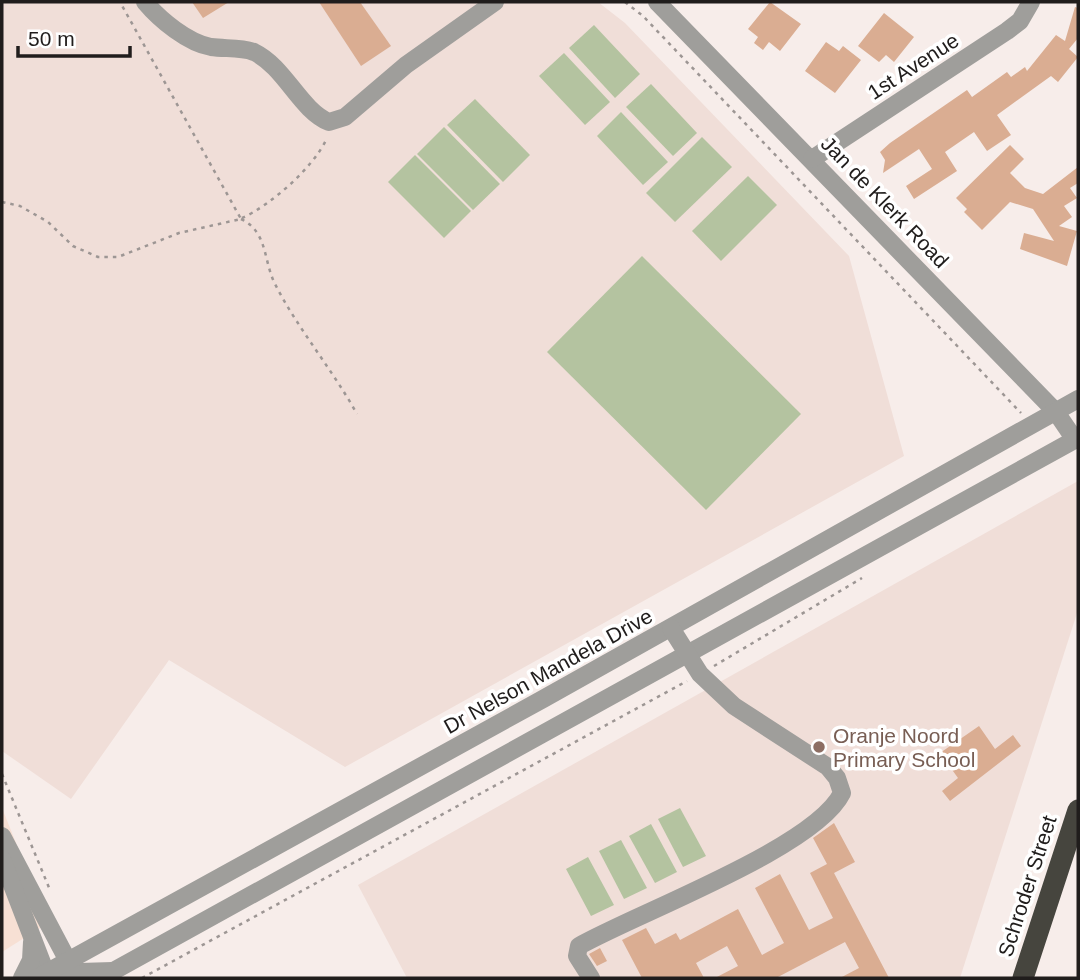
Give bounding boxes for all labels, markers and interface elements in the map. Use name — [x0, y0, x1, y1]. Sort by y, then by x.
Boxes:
scale bar — [18, 14, 130, 58]
text: 50 m — [28, 27, 75, 50]
street label: 1st Avenue — [863, 28, 963, 104]
street label: Jan de Klerk Road — [817, 132, 953, 272]
street label: Dr Nelson Mandela Drive — [440, 604, 656, 738]
place label: Oranje Noord Primary School — [833, 724, 975, 771]
marker: Oranje Noord Primary School — [811, 739, 827, 755]
street label: Schroder Street — [993, 812, 1061, 959]

